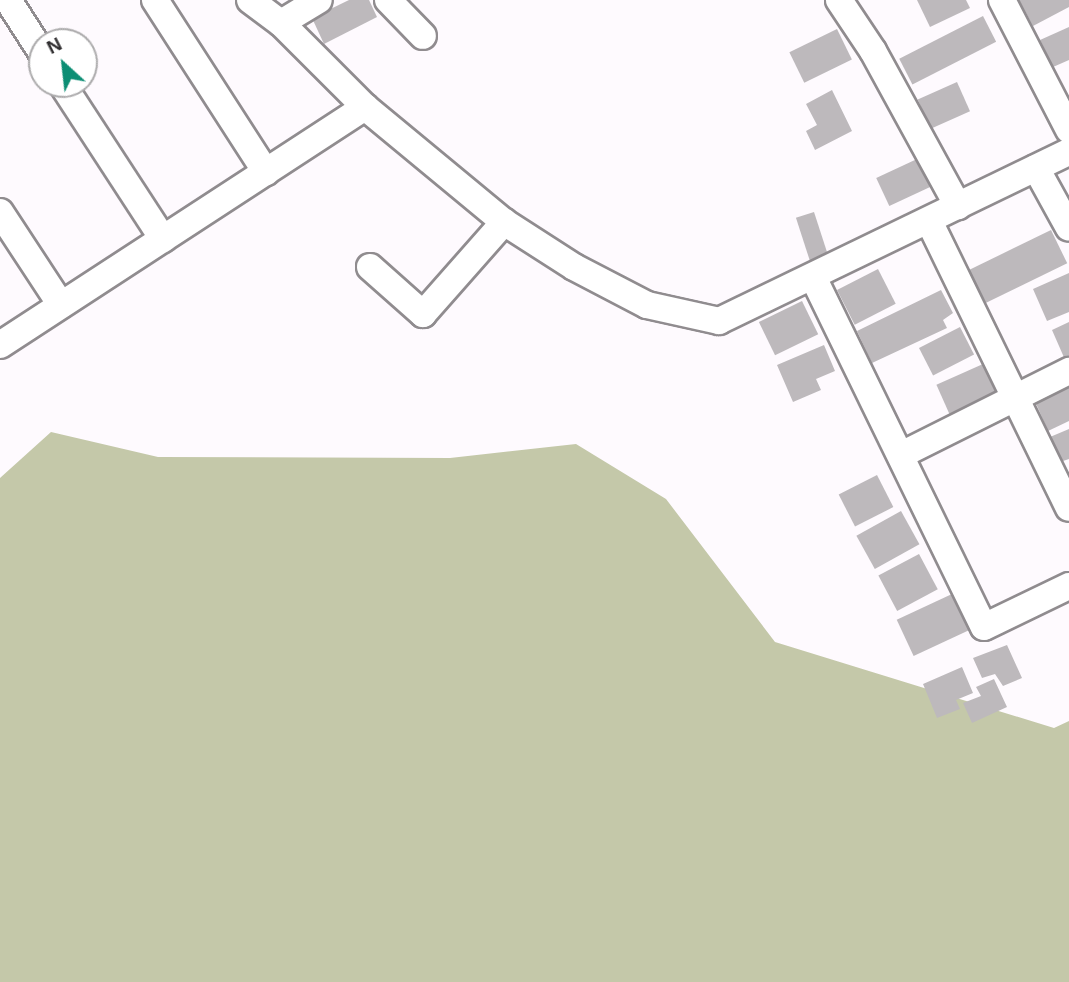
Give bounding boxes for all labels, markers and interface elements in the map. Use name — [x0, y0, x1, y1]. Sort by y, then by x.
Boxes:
north arrow — [28, 28, 98, 98]
text: N — [43, 33, 65, 58]

